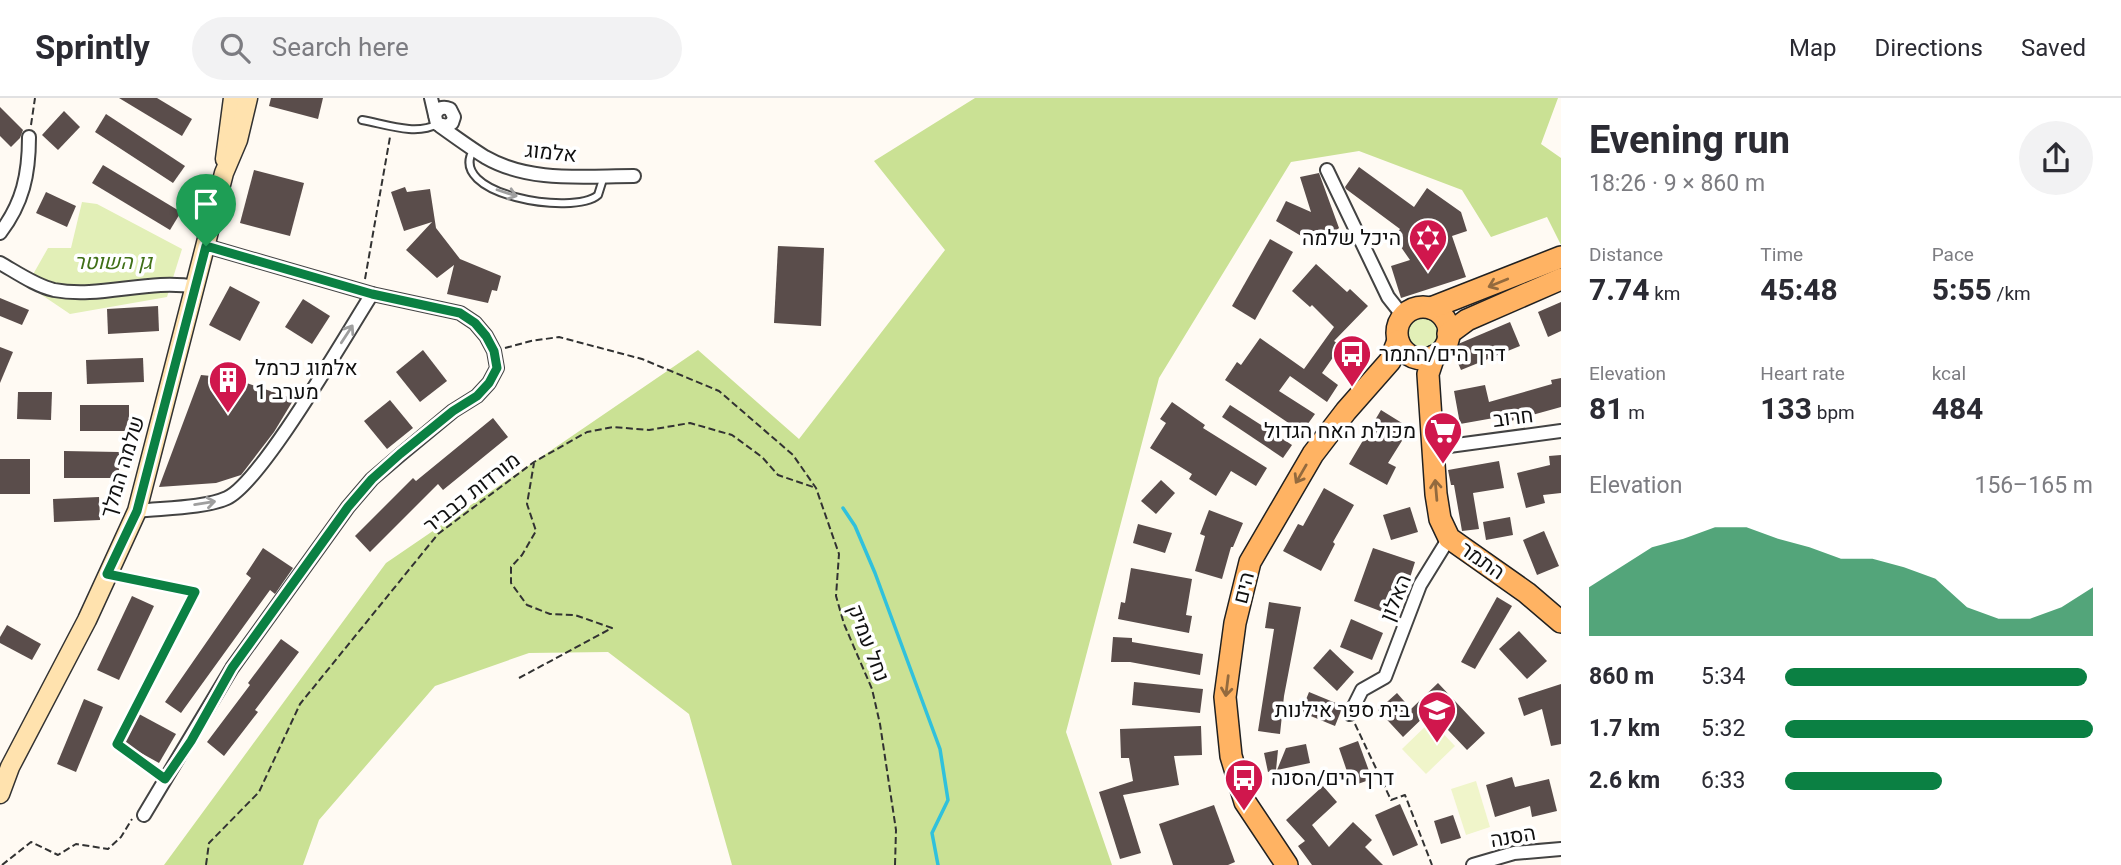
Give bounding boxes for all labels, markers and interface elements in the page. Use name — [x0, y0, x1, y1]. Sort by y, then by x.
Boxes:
search box — [192, 17, 682, 80]
text: Sprintly — [35, 24, 150, 73]
icon: search — [216, 29, 254, 67]
text: Search here — [272, 29, 409, 67]
text: Map — [1789, 31, 1837, 66]
text: Directions — [1875, 31, 1983, 66]
text: Saved — [2021, 31, 2086, 66]
text: Evening run — [1589, 113, 1790, 169]
button: share — [2019, 121, 2093, 195]
street label: אלמוג — [524, 135, 578, 171]
text: 18:26 · 9 × 860 m — [1589, 167, 1765, 201]
pin — [176, 174, 236, 246]
icon: arrive — [187, 185, 225, 223]
one-way arrow — [495, 188, 517, 201]
synagogue icon: היכל שלמה — [1407, 217, 1449, 272]
place label: היכל שלמה — [1302, 223, 1401, 254]
text: Distance — [1589, 241, 1663, 269]
text: Time — [1760, 241, 1803, 269]
text: Pace — [1932, 241, 1974, 269]
park label: גן השוטר — [74, 247, 154, 278]
text: 7.74 — [1589, 269, 1649, 313]
text: 45:48 — [1760, 269, 1838, 313]
text: 5:55 — [1932, 269, 1992, 313]
one-way arrow — [1488, 277, 1509, 290]
text: km — [1649, 280, 1680, 308]
text: /km — [1992, 280, 2031, 308]
one-way arrow — [340, 325, 354, 345]
bus stop icon: דרך הים/התמר — [1331, 333, 1373, 388]
place label: דרך הים/התמר — [1379, 339, 1506, 370]
place label: אלמוג כרמל מערב 1 — [255, 353, 358, 408]
building icon: אלמוג כרמל מערב 1 — [207, 359, 249, 414]
text: Elevation — [1589, 360, 1666, 388]
text: Heart rate — [1760, 360, 1845, 388]
text: kcal — [1932, 360, 1966, 388]
text: 81 — [1589, 388, 1623, 432]
text: 133 — [1760, 388, 1812, 432]
text: 484 — [1932, 388, 1983, 432]
text: m — [1623, 399, 1645, 427]
text: bpm — [1812, 399, 1855, 427]
street label: חרוב — [1491, 400, 1535, 436]
supermarket icon: מכולת האח הגדול — [1422, 410, 1464, 465]
street label: שלמה המלך — [93, 412, 153, 522]
place label: מכולת האח הגדול — [1264, 416, 1416, 447]
street label: מורדות כבביר — [417, 445, 527, 541]
one-way arrow — [1294, 464, 1308, 484]
text: Elevation — [1589, 469, 1682, 503]
text: 156–165 m — [1974, 469, 2093, 503]
one-way arrow — [1429, 479, 1442, 502]
one-way arrow — [193, 496, 216, 509]
street label: התמר — [1453, 534, 1511, 588]
street label: הים — [1225, 569, 1263, 607]
street label: האלון — [1372, 569, 1420, 627]
street label: נחל עמיק — [839, 600, 897, 686]
text: 860 m — [1589, 660, 1654, 694]
text: 5:34 — [1701, 660, 1745, 694]
one-way arrow — [1220, 674, 1233, 697]
school or university icon: בית ספר אילנות — [1416, 689, 1458, 744]
place label: בית ספר אילנות — [1275, 695, 1410, 726]
text: 1.7 km — [1589, 712, 1660, 746]
text: 5:32 — [1701, 712, 1745, 746]
bus stop icon: דרך הים/הסנה — [1223, 757, 1265, 812]
place label: דרך הים/הסנה — [1271, 763, 1394, 794]
text: 2.6 km — [1589, 764, 1660, 798]
text: 6:33 — [1701, 764, 1745, 798]
street label: הסנה — [1488, 818, 1538, 856]

